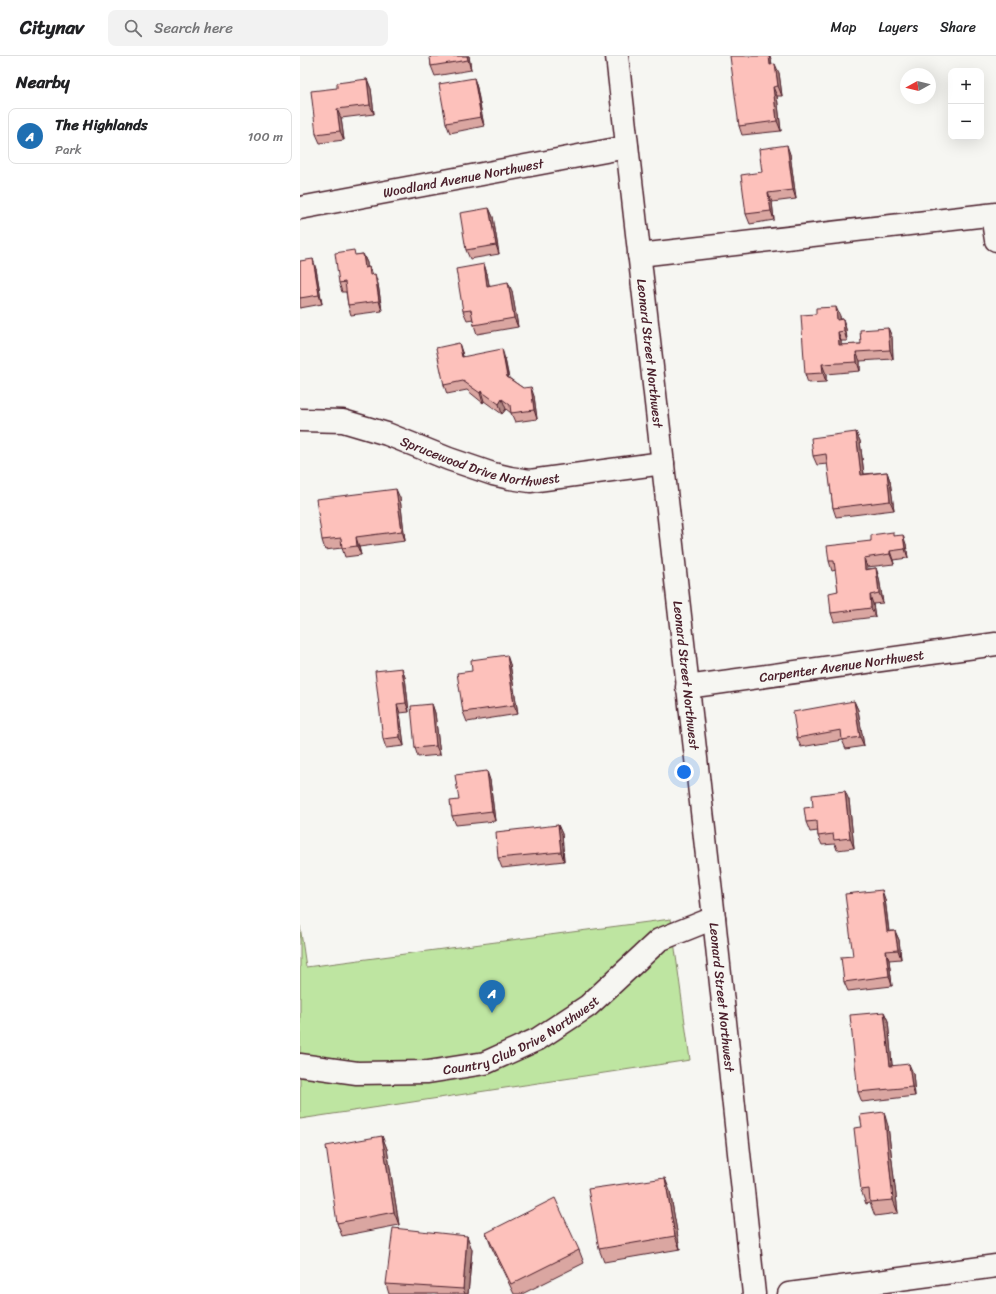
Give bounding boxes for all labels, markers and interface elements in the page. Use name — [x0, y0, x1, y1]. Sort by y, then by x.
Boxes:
search box — [108, 10, 388, 46]
text: Citynav — [20, 11, 84, 44]
text: Search here — [154, 15, 233, 41]
text: Map — [831, 15, 856, 40]
text: Layers — [878, 15, 918, 40]
text: Share — [940, 15, 976, 40]
icon: search — [122, 17, 144, 39]
text: Nearby — [16, 67, 70, 97]
north arrow — [900, 68, 936, 104]
map controls — [948, 68, 984, 140]
button: + — [948, 68, 984, 104]
button: − — [948, 104, 984, 140]
text: The Highlands — [55, 112, 148, 138]
text: A — [26, 125, 34, 148]
text: 100 m — [248, 125, 283, 148]
text: Park — [55, 138, 82, 161]
street label: Woodland Avenue Northwest — [381, 151, 546, 204]
street label: Leonard Street Northwest — [631, 277, 670, 430]
street label: Sprucewood Drive Northwest — [397, 429, 561, 493]
street label: Leonard Street Northwest — [667, 599, 707, 752]
street label: Carpenter Avenue Northwest — [758, 643, 926, 688]
your location — [674, 762, 694, 782]
street label: Leonard Street Northwest — [703, 921, 742, 1074]
pin: A — [479, 980, 505, 1013]
street label: Country Club Drive Northwest — [441, 989, 605, 1081]

